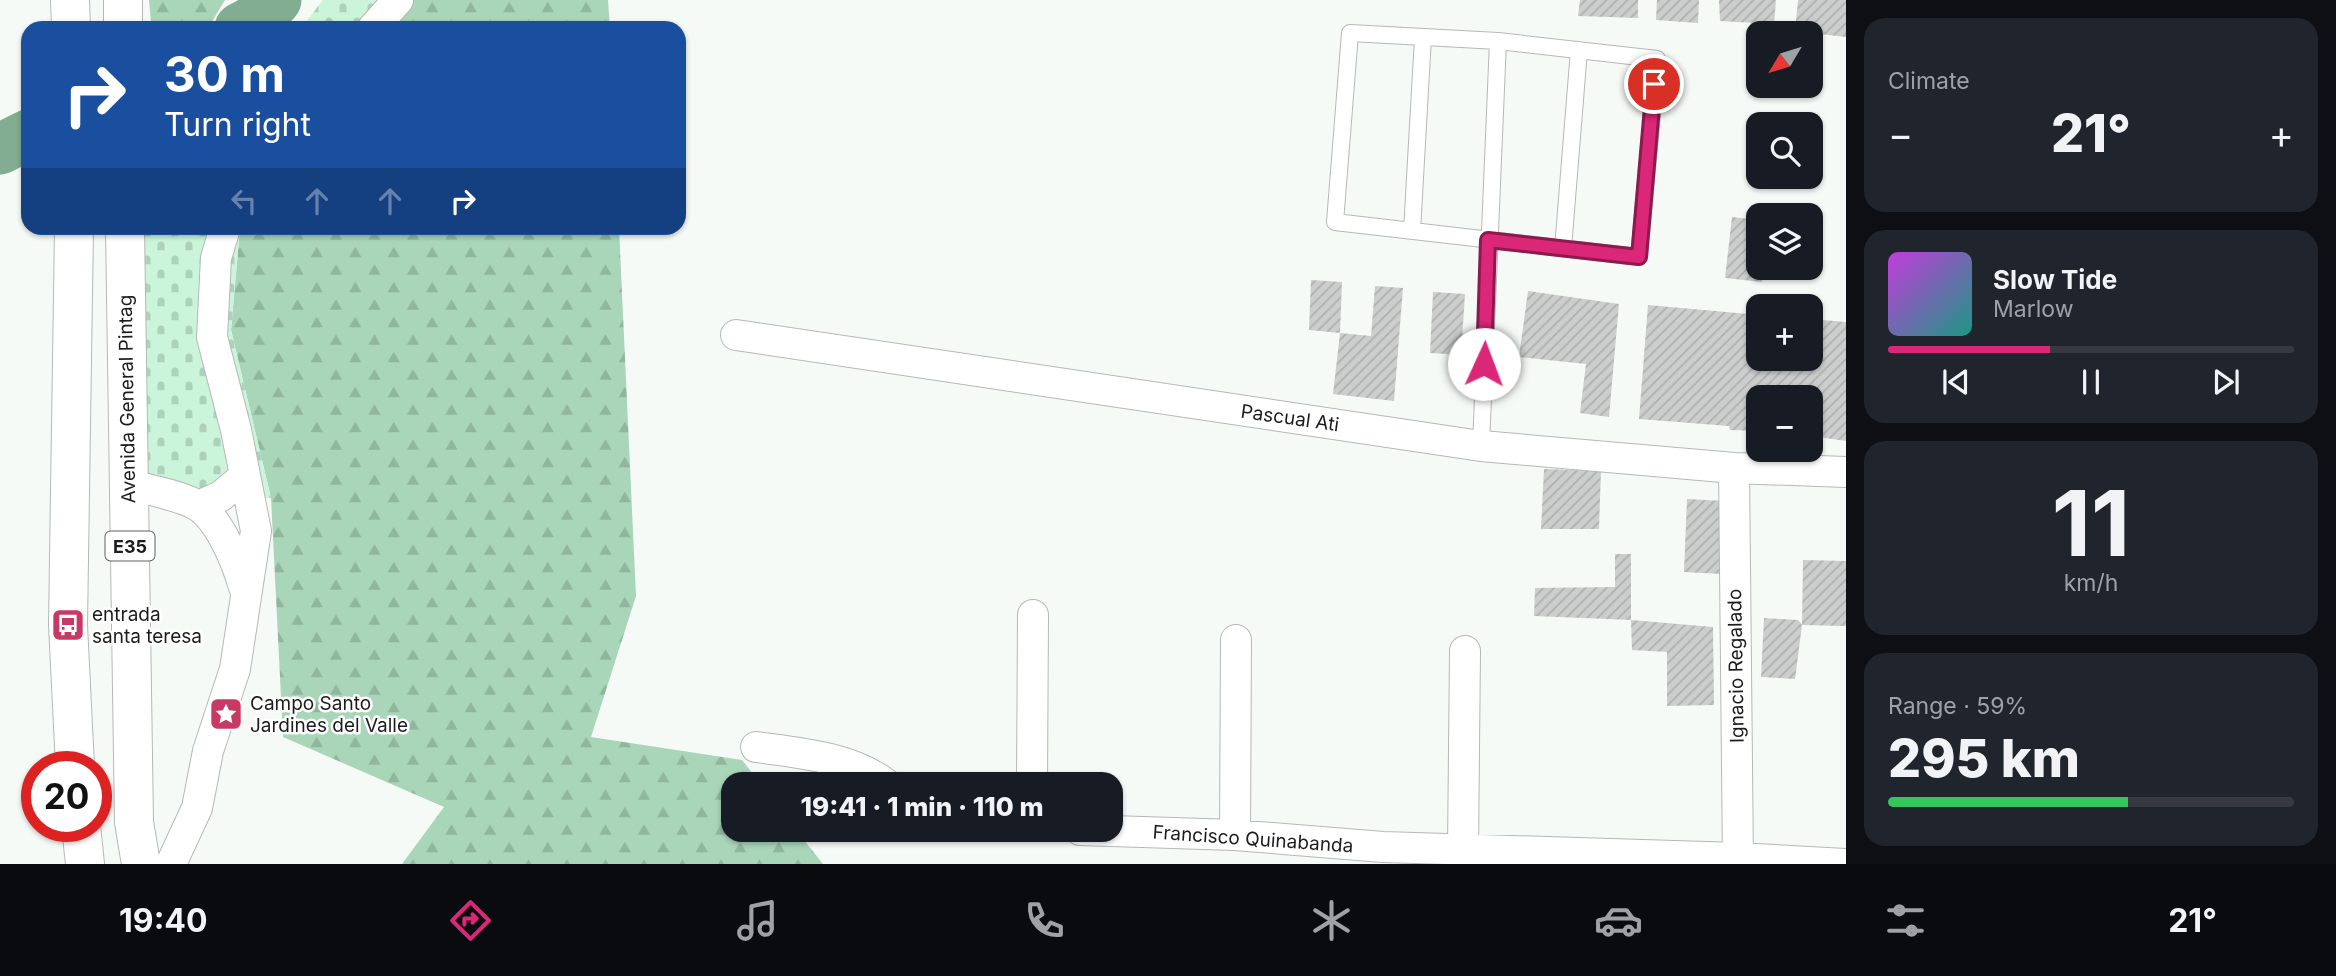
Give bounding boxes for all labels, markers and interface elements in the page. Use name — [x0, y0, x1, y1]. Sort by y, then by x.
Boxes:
north arrow — [1746, 21, 1824, 98]
map controls — [1746, 21, 1823, 462]
text: 30 m — [164, 45, 285, 104]
icon: right — [49, 49, 140, 140]
pin — [1624, 54, 1684, 114]
icon: arrive — [1635, 65, 1673, 103]
text: Climate — [1888, 67, 1970, 95]
text: 21° — [2051, 102, 2131, 165]
text: Turn right — [164, 105, 311, 144]
text: − — [1888, 111, 1913, 157]
text: + — [2269, 111, 2294, 157]
button: search — [1746, 112, 1823, 189]
icon: left — [225, 182, 263, 220]
icon: ahead — [298, 182, 336, 220]
icon: ahead — [371, 182, 409, 220]
icon: right — [444, 182, 482, 220]
button: layers — [1746, 203, 1823, 280]
text: Slow Tide — [1993, 264, 2117, 295]
button: + — [1746, 294, 1823, 371]
street label: Avenida General Pintag — [114, 295, 140, 503]
text: Marlow — [1993, 295, 2073, 323]
position arrow — [1447, 327, 1521, 401]
icon: previous — [1937, 363, 1975, 401]
icon: pause — [2072, 363, 2110, 401]
icon: next — [2207, 363, 2245, 401]
button: − — [1746, 385, 1823, 462]
street label: Pascual Ati — [1239, 400, 1341, 436]
text: 11 — [2052, 468, 2130, 578]
road number: E35 — [106, 532, 154, 560]
text: km/h — [2064, 569, 2118, 597]
street label: Ignacio Regalado — [1723, 589, 1749, 743]
place label: entrada santa teresa — [92, 603, 202, 648]
bus stop icon: entrada santa teresa — [49, 606, 87, 644]
place label: Campo Santo Jardines del Valle — [250, 692, 408, 737]
text: Range · 59% — [1888, 692, 2027, 720]
place icon: Campo Santo Jardines del Valle — [207, 695, 245, 733]
text: 295 km — [1888, 727, 2080, 790]
speed limit sign: 20 — [21, 751, 112, 842]
text: 19:41 · 1 min · 110 m — [800, 791, 1044, 822]
street label: Francisco Quinabanda — [1152, 821, 1354, 857]
icon: directions — [446, 896, 495, 945]
icon: music — [733, 896, 782, 945]
icon: phone — [1020, 896, 1069, 945]
icon: climate — [1307, 896, 1356, 945]
icon: car — [1594, 896, 1643, 945]
icon: filters — [1881, 896, 1930, 945]
text: 19:40 — [119, 901, 208, 940]
text: 21° — [2168, 901, 2217, 940]

